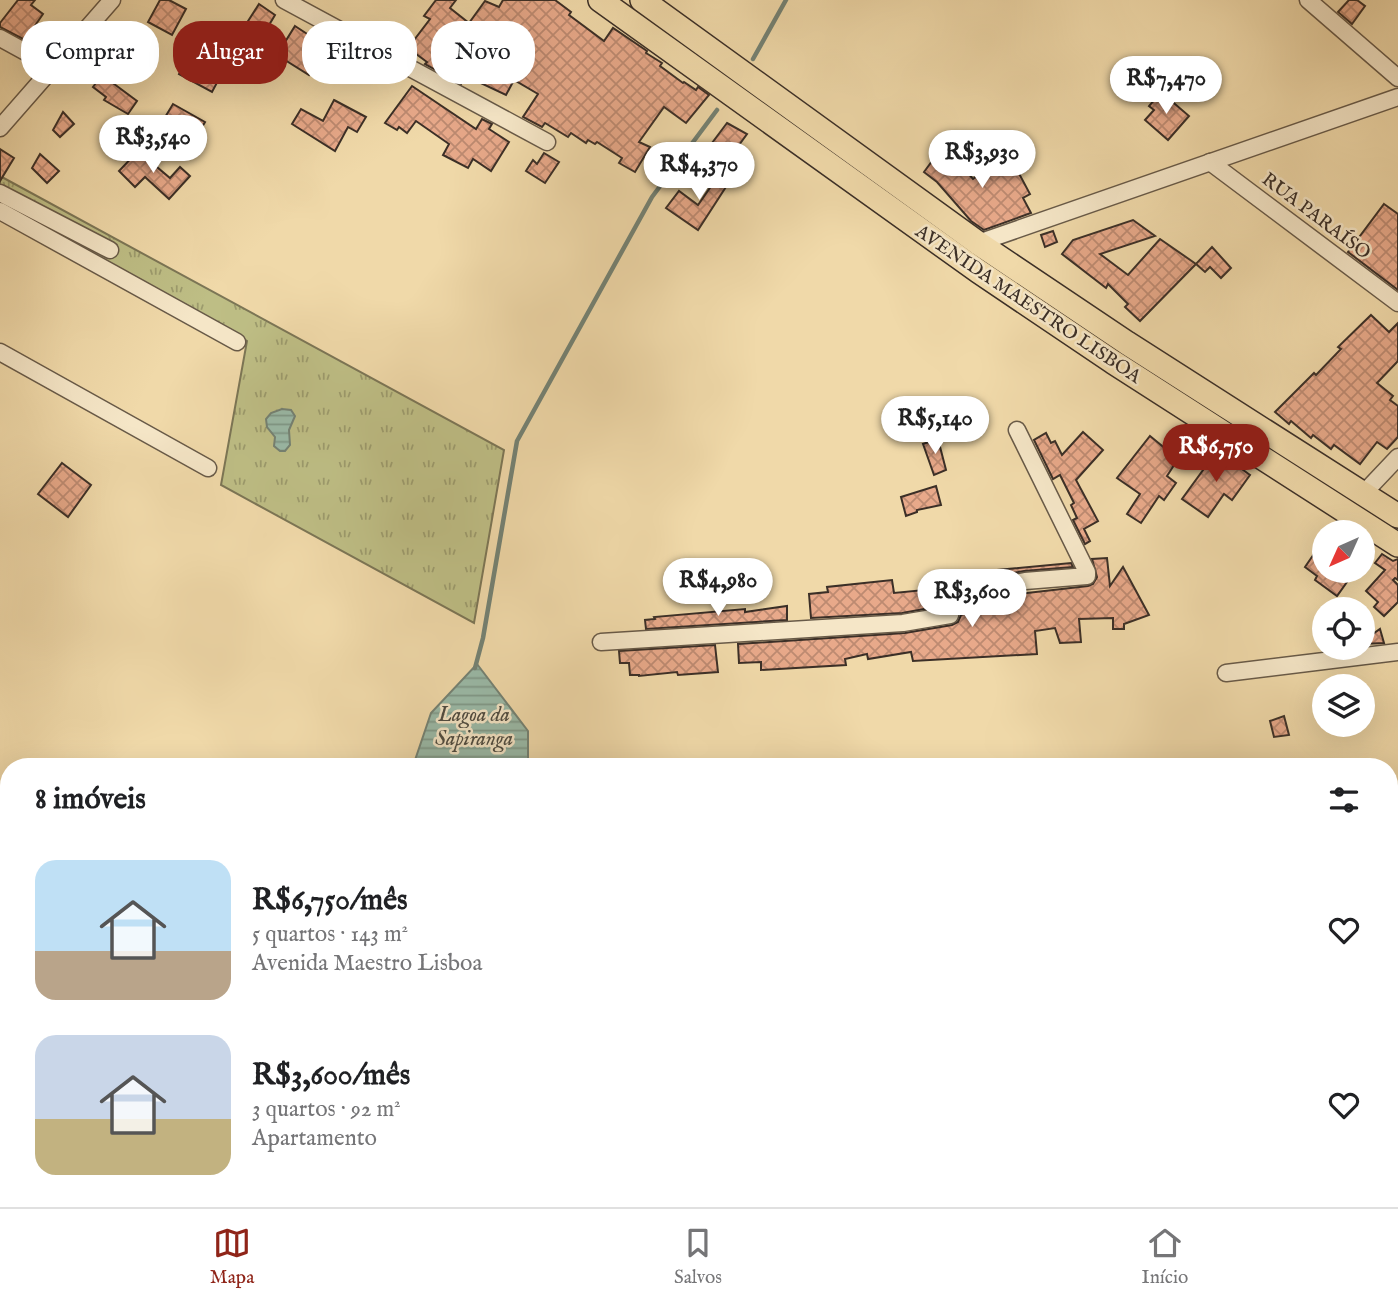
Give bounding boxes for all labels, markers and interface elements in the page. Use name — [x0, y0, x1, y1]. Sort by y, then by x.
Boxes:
chip: Comprar — [21, 21, 159, 84]
chip: Alugar — [173, 21, 288, 84]
chip: Filtros — [302, 21, 417, 84]
chip: Novo — [431, 21, 535, 84]
pin: R$7,470 — [1101, 57, 1231, 116]
text: R$7,470 — [1126, 64, 1206, 93]
pin: R$3,540 — [88, 116, 218, 175]
text: R$3,540 — [115, 123, 191, 152]
pin: R$3,930 — [917, 130, 1047, 190]
text: R$3,930 — [945, 138, 1019, 167]
pin: R$4,370 — [634, 142, 764, 202]
text: R$4,370 — [660, 150, 738, 179]
street label: RUA PARAÍSO — [1257, 167, 1376, 265]
street label: AVENIDA MAESTRO LISBOA — [909, 219, 1146, 390]
pin: R$5,140 — [870, 396, 1000, 456]
text: R$5,140 — [897, 404, 973, 433]
pin: R$6,750 — [1151, 424, 1281, 484]
text: R$6,750 — [1178, 432, 1254, 461]
north arrow — [1312, 520, 1376, 583]
map controls — [1312, 520, 1375, 737]
pin: R$4,980 — [653, 558, 783, 618]
text: R$4,980 — [679, 566, 757, 595]
pin: R$3,600 — [907, 570, 1037, 629]
text: R$3,600 — [933, 577, 1011, 606]
button: locate — [1312, 597, 1375, 660]
button: layers — [1312, 674, 1375, 737]
water label: Lagoa da Sapiranga — [435, 702, 513, 753]
text: 8 imóveis — [35, 781, 146, 819]
icon: filters — [1325, 781, 1363, 819]
text: R$6,750/mês — [252, 882, 407, 920]
icon: home — [91, 888, 175, 972]
icon: heart — [1325, 911, 1363, 949]
text: 5 quartos · 143 m² — [252, 920, 408, 949]
text: Avenida Maestro Lisboa — [252, 949, 482, 978]
text: R$3,600/mês — [252, 1057, 410, 1095]
icon: home — [91, 1063, 175, 1147]
icon: heart — [1325, 1086, 1363, 1124]
text: 3 quartos · 92 m² — [252, 1095, 401, 1124]
text: Apartamento — [252, 1124, 377, 1153]
tab: Mapa — [210, 1224, 254, 1290]
tab: Salvos — [674, 1224, 722, 1290]
tab: Início — [1142, 1224, 1188, 1290]

